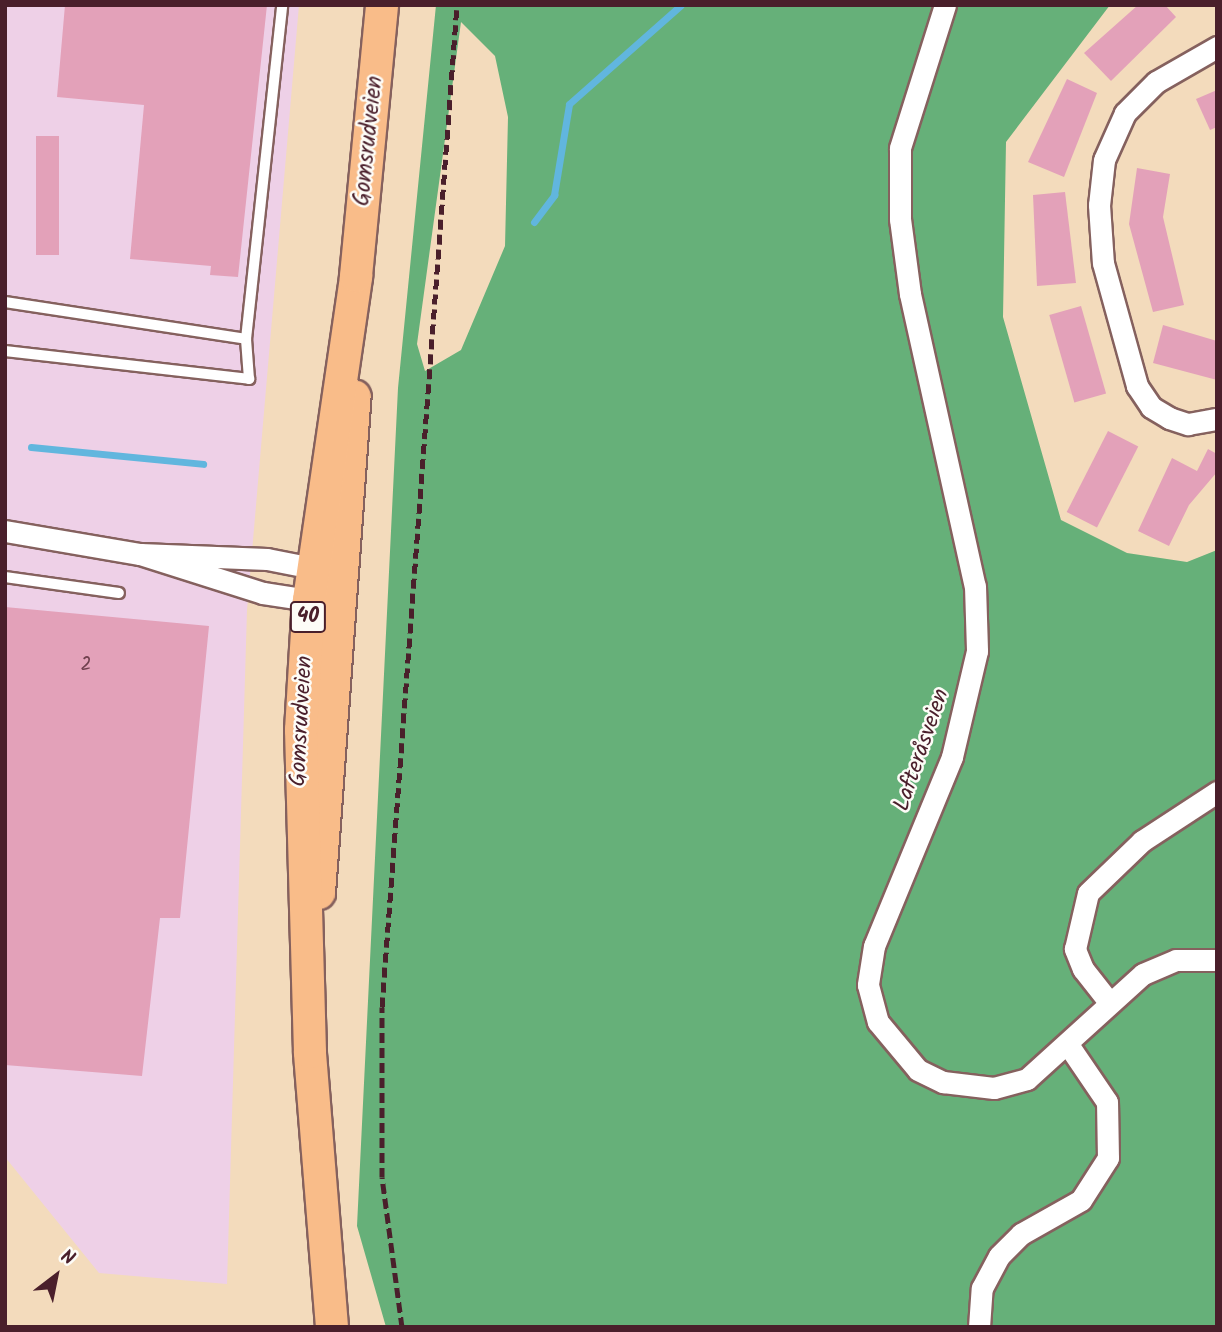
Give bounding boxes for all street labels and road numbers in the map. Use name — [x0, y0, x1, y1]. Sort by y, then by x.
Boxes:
street label: Gomsrudveien — [348, 74, 390, 208]
road number: 40 — [289, 600, 327, 634]
street label: Gomsrudveien — [285, 655, 319, 787]
street label: Lafteråsveien — [888, 685, 956, 815]

